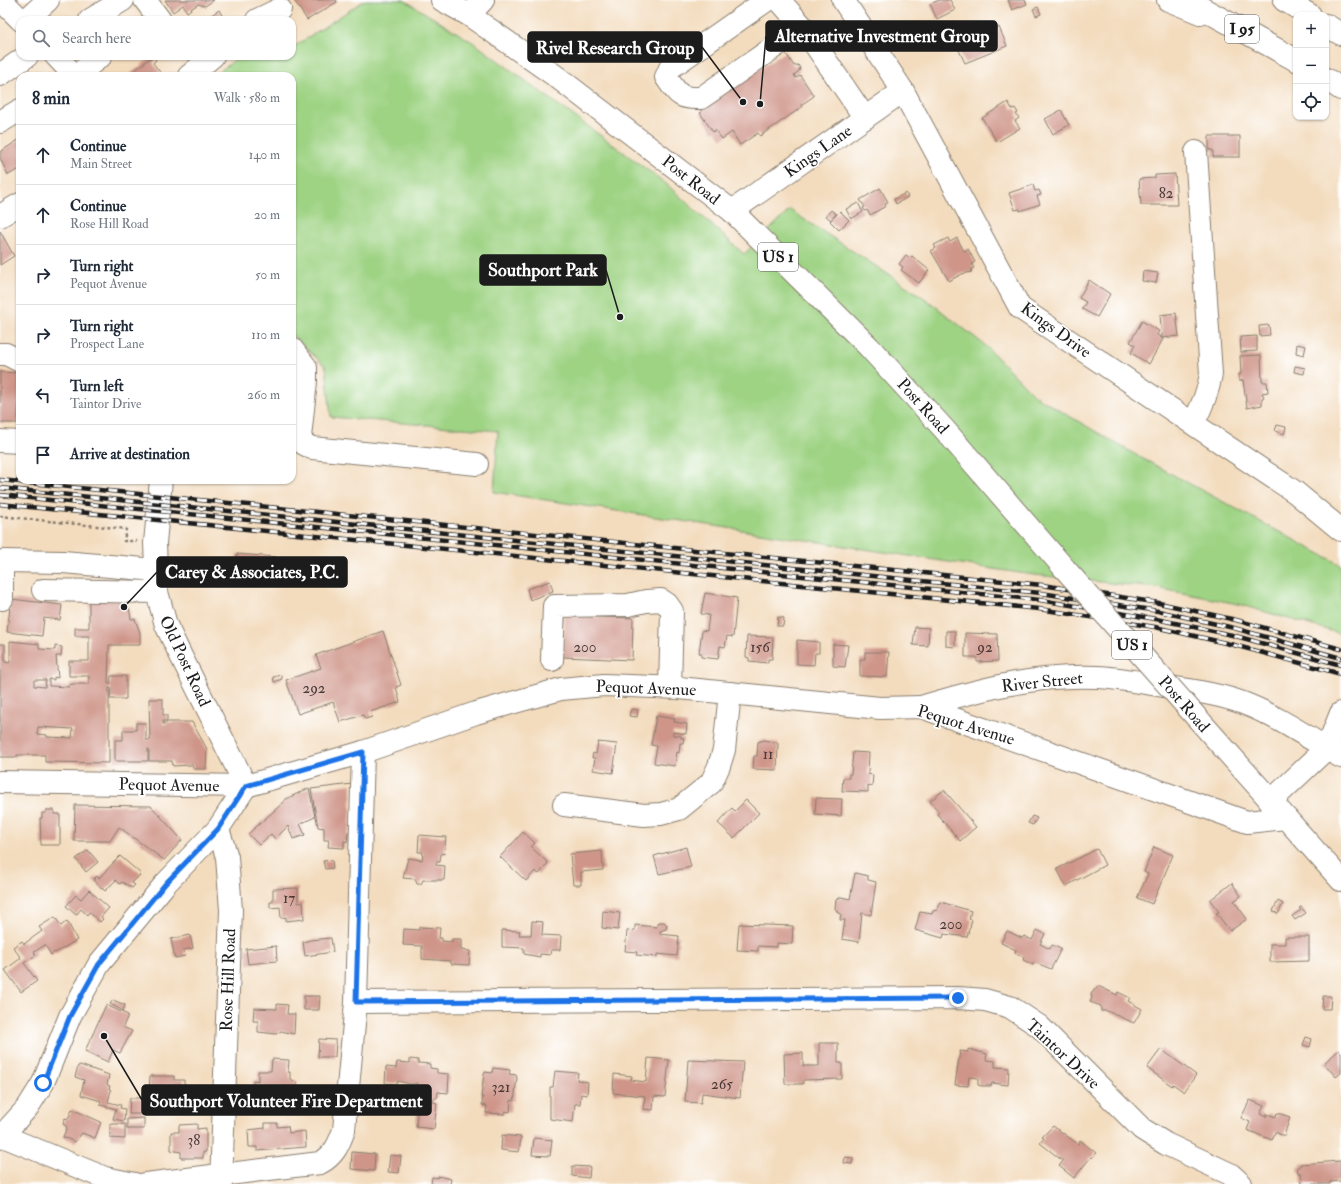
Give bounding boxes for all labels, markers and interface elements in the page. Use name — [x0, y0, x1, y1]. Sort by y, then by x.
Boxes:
map controls — [1293, 12, 1329, 120]
button: + — [1293, 12, 1329, 48]
road number: I 95 — [1225, 15, 1259, 43]
search box — [16, 16, 296, 60]
callout: Alternative Investment Group — [766, 21, 997, 51]
text: Alternative Investment Group — [774, 25, 989, 48]
icon: search — [30, 27, 52, 49]
text: Search here — [62, 29, 131, 48]
callout: Rivel Research Group — [528, 32, 702, 62]
text: Rivel Research Group — [536, 37, 694, 60]
button: − — [1293, 48, 1329, 84]
button: locate — [1293, 84, 1329, 120]
text: 8 min — [32, 88, 70, 109]
text: Walk · 580 m — [214, 90, 280, 106]
street label: Kings Lane — [780, 120, 856, 182]
text: Continue — [70, 137, 126, 156]
icon: ahead — [32, 144, 54, 166]
text: 140 m — [249, 147, 280, 163]
street label: Post Road — [658, 151, 725, 210]
text: Main Street — [70, 156, 132, 172]
house number: 82 — [1159, 184, 1174, 203]
text: Continue — [70, 197, 126, 216]
icon: ahead — [32, 204, 54, 226]
text: 20 m — [254, 207, 280, 223]
text: Rose Hill Road — [70, 216, 149, 232]
road number: US 1 — [758, 243, 798, 271]
callout: Southport Park — [480, 255, 606, 285]
text: Turn right — [70, 257, 133, 276]
text: Southport Park — [488, 259, 598, 282]
icon: right — [32, 264, 54, 286]
text: 50 m — [255, 267, 280, 283]
text: Pequot Avenue — [70, 276, 147, 292]
street label: Kings Drive — [1017, 297, 1095, 363]
text: Turn right — [70, 317, 133, 336]
icon: right — [32, 324, 54, 346]
text: 110 m — [251, 327, 280, 343]
text: Prospect Lane — [70, 336, 144, 352]
street label: Post Road — [892, 374, 954, 439]
text: Turn left — [70, 377, 124, 396]
icon: left — [32, 384, 54, 406]
text: 260 m — [247, 387, 280, 403]
text: Taintor Drive — [70, 396, 141, 412]
icon: arrive — [32, 444, 54, 466]
text: Arrive at destination — [70, 445, 190, 464]
callout: Carey & Associates, P.C. — [157, 557, 347, 587]
text: Carey & Associates, P.C. — [165, 561, 339, 584]
street label: Old Post Road — [155, 612, 216, 710]
road number: US 1 — [1112, 631, 1152, 659]
house number: 200 — [574, 638, 596, 657]
house number: 156 — [750, 638, 771, 657]
house number: 92 — [976, 638, 993, 657]
street label: River Street — [1000, 667, 1084, 697]
street label: Post Road — [1154, 671, 1215, 737]
street label: Pequot Avenue — [595, 676, 697, 700]
house number: 292 — [303, 679, 326, 698]
street label: Pequot Avenue — [915, 700, 1017, 750]
house number: 11 — [763, 745, 773, 764]
street label: Pequot Avenue — [118, 774, 220, 796]
house number: 17 — [283, 889, 295, 908]
house number: 200 — [940, 915, 962, 934]
street label: Rose Hill Road — [216, 928, 240, 1032]
route end — [949, 989, 967, 1007]
street label: Taintor Drive — [1022, 1014, 1104, 1094]
route start — [34, 1074, 52, 1092]
house number: 265 — [711, 1075, 733, 1094]
house number: 321 — [492, 1078, 510, 1097]
callout: Southport Volunteer Fire Department — [142, 1085, 431, 1115]
text: Southport Volunteer Fire Department — [149, 1090, 423, 1113]
house number: 38 — [188, 1131, 200, 1150]

